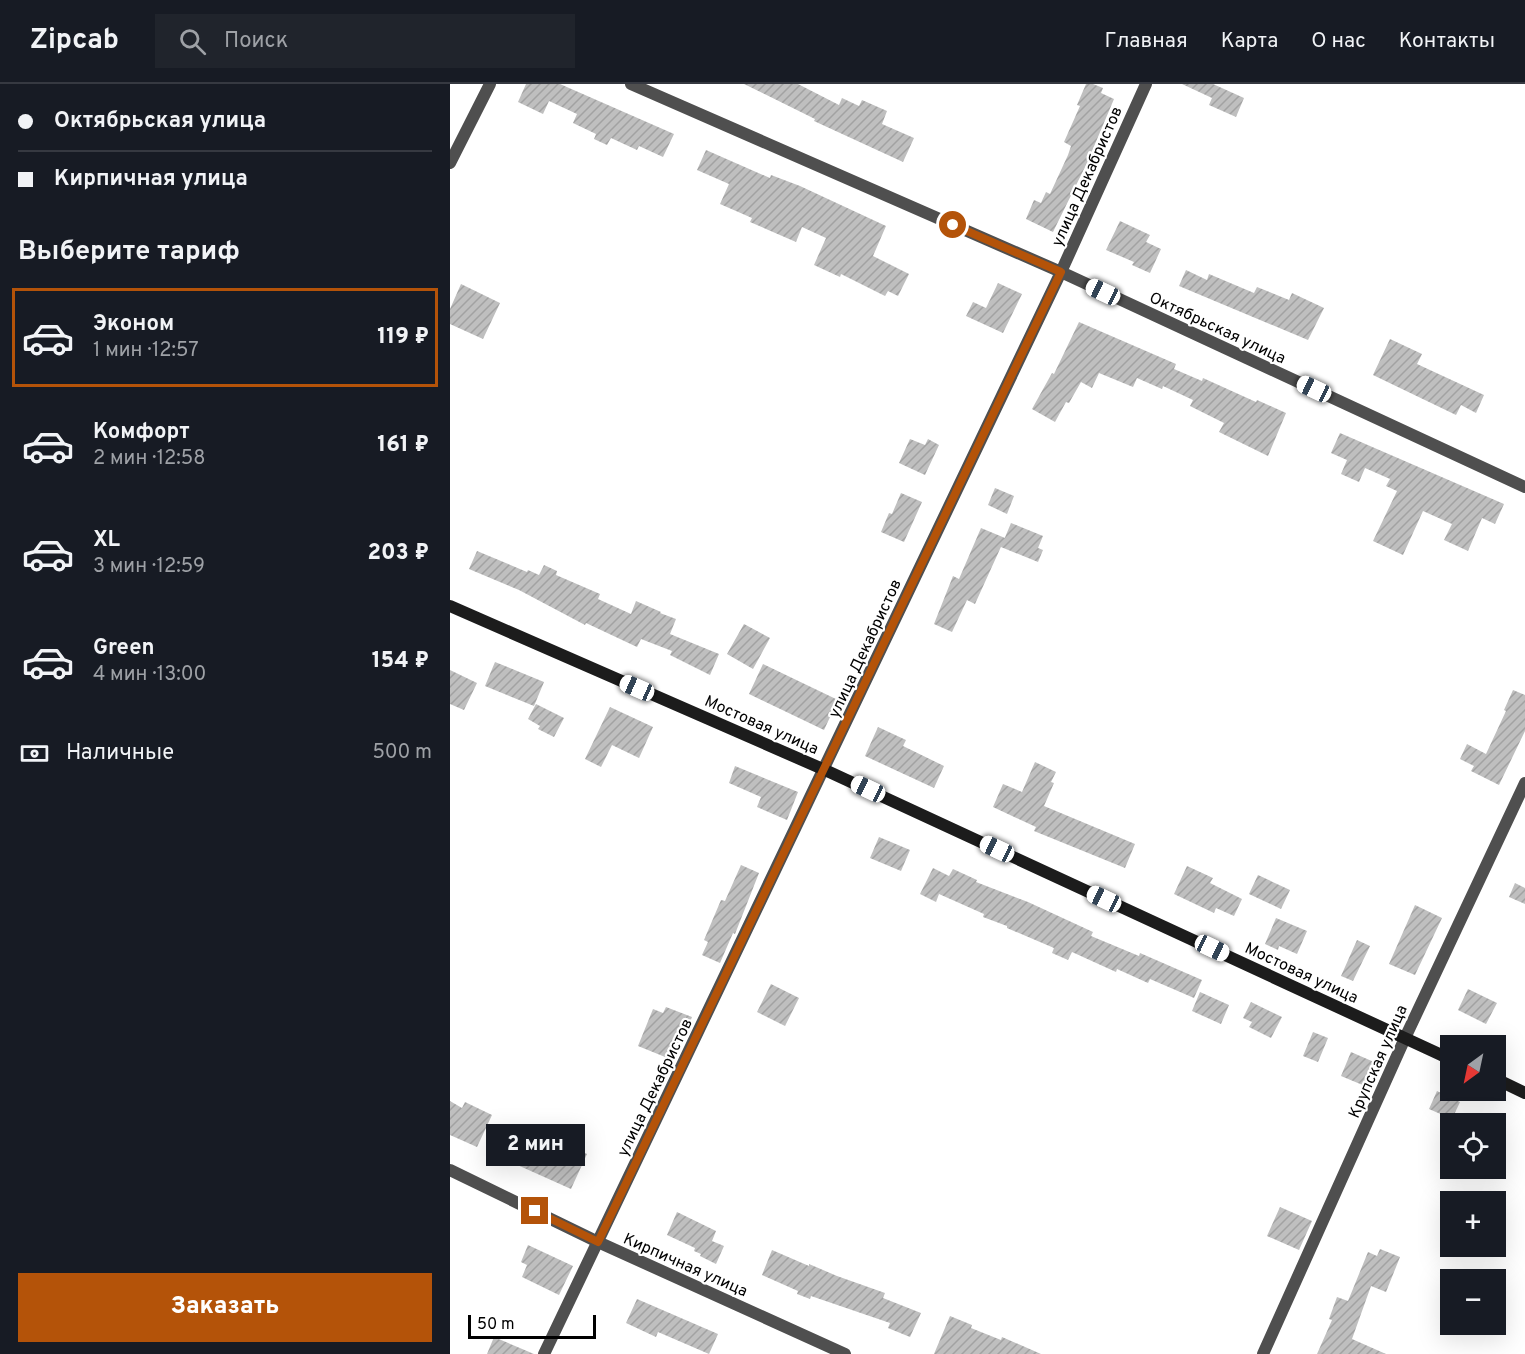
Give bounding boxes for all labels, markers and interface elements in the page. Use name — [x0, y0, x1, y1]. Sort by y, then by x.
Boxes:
search box — [155, 14, 575, 68]
text: Zipcab — [30, 23, 119, 59]
icon: search — [176, 25, 209, 58]
text: Поиск — [224, 28, 288, 55]
text: Главная — [1104, 28, 1188, 55]
text: Карта — [1221, 28, 1278, 55]
text: О нас — [1311, 28, 1366, 55]
text: Контакты — [1399, 28, 1495, 55]
street label: улица Декабристов — [1048, 104, 1128, 250]
text: Октябрьская улица — [54, 108, 266, 135]
text: Кирпичная улица — [54, 166, 248, 193]
route start — [939, 211, 966, 238]
text: Выберите тариф — [18, 235, 240, 269]
car — [1083, 276, 1123, 308]
street label: Октябрьская улица — [1146, 288, 1289, 369]
icon: car — [21, 311, 75, 365]
text: Эконом — [93, 311, 174, 338]
text: 119 ₽ — [377, 324, 429, 351]
text: 1 мин · 12:57 — [93, 338, 199, 364]
car — [1294, 373, 1334, 405]
icon: car — [21, 419, 75, 473]
text: Комфорт — [93, 419, 190, 446]
text: 161 ₽ — [377, 432, 429, 459]
text: 2 мин · 12:58 — [93, 446, 206, 472]
icon: car — [21, 527, 75, 581]
text: XL — [93, 527, 120, 554]
text: 203 ₽ — [368, 540, 429, 567]
text: 3 мин · 12:59 — [93, 554, 205, 580]
street label: улица Декабристов — [825, 576, 907, 722]
icon: car — [21, 635, 75, 689]
text: Green — [93, 635, 155, 662]
text: 154 ₽ — [372, 648, 429, 675]
text: 4 мин · 13:00 — [93, 662, 206, 688]
car — [617, 672, 657, 704]
street label: Мостовая улица — [701, 692, 821, 760]
icon: cash — [18, 737, 51, 770]
text: Наличные — [66, 740, 174, 767]
text: 500 m — [372, 740, 432, 766]
car — [848, 773, 888, 805]
car — [977, 833, 1017, 865]
car — [1084, 883, 1124, 915]
car — [1192, 932, 1232, 964]
street label: Мостовая улица — [1241, 939, 1361, 1009]
street label: Крупская улица — [1345, 1002, 1413, 1122]
street label: улица Декабристов — [614, 1016, 698, 1160]
north arrow — [1440, 1035, 1506, 1101]
map controls — [1440, 1035, 1506, 1335]
button: locate — [1440, 1113, 1506, 1179]
callout: 2 мин — [486, 1124, 584, 1166]
text: 2 мин — [507, 1132, 564, 1158]
button: + — [1440, 1191, 1506, 1257]
route end — [521, 1197, 548, 1224]
street label: Кирпичная улица — [620, 1229, 750, 1302]
button: − — [1440, 1269, 1506, 1335]
button: Заказать — [18, 1273, 432, 1342]
scale bar — [468, 1312, 596, 1340]
text: 50 m — [477, 1315, 515, 1335]

